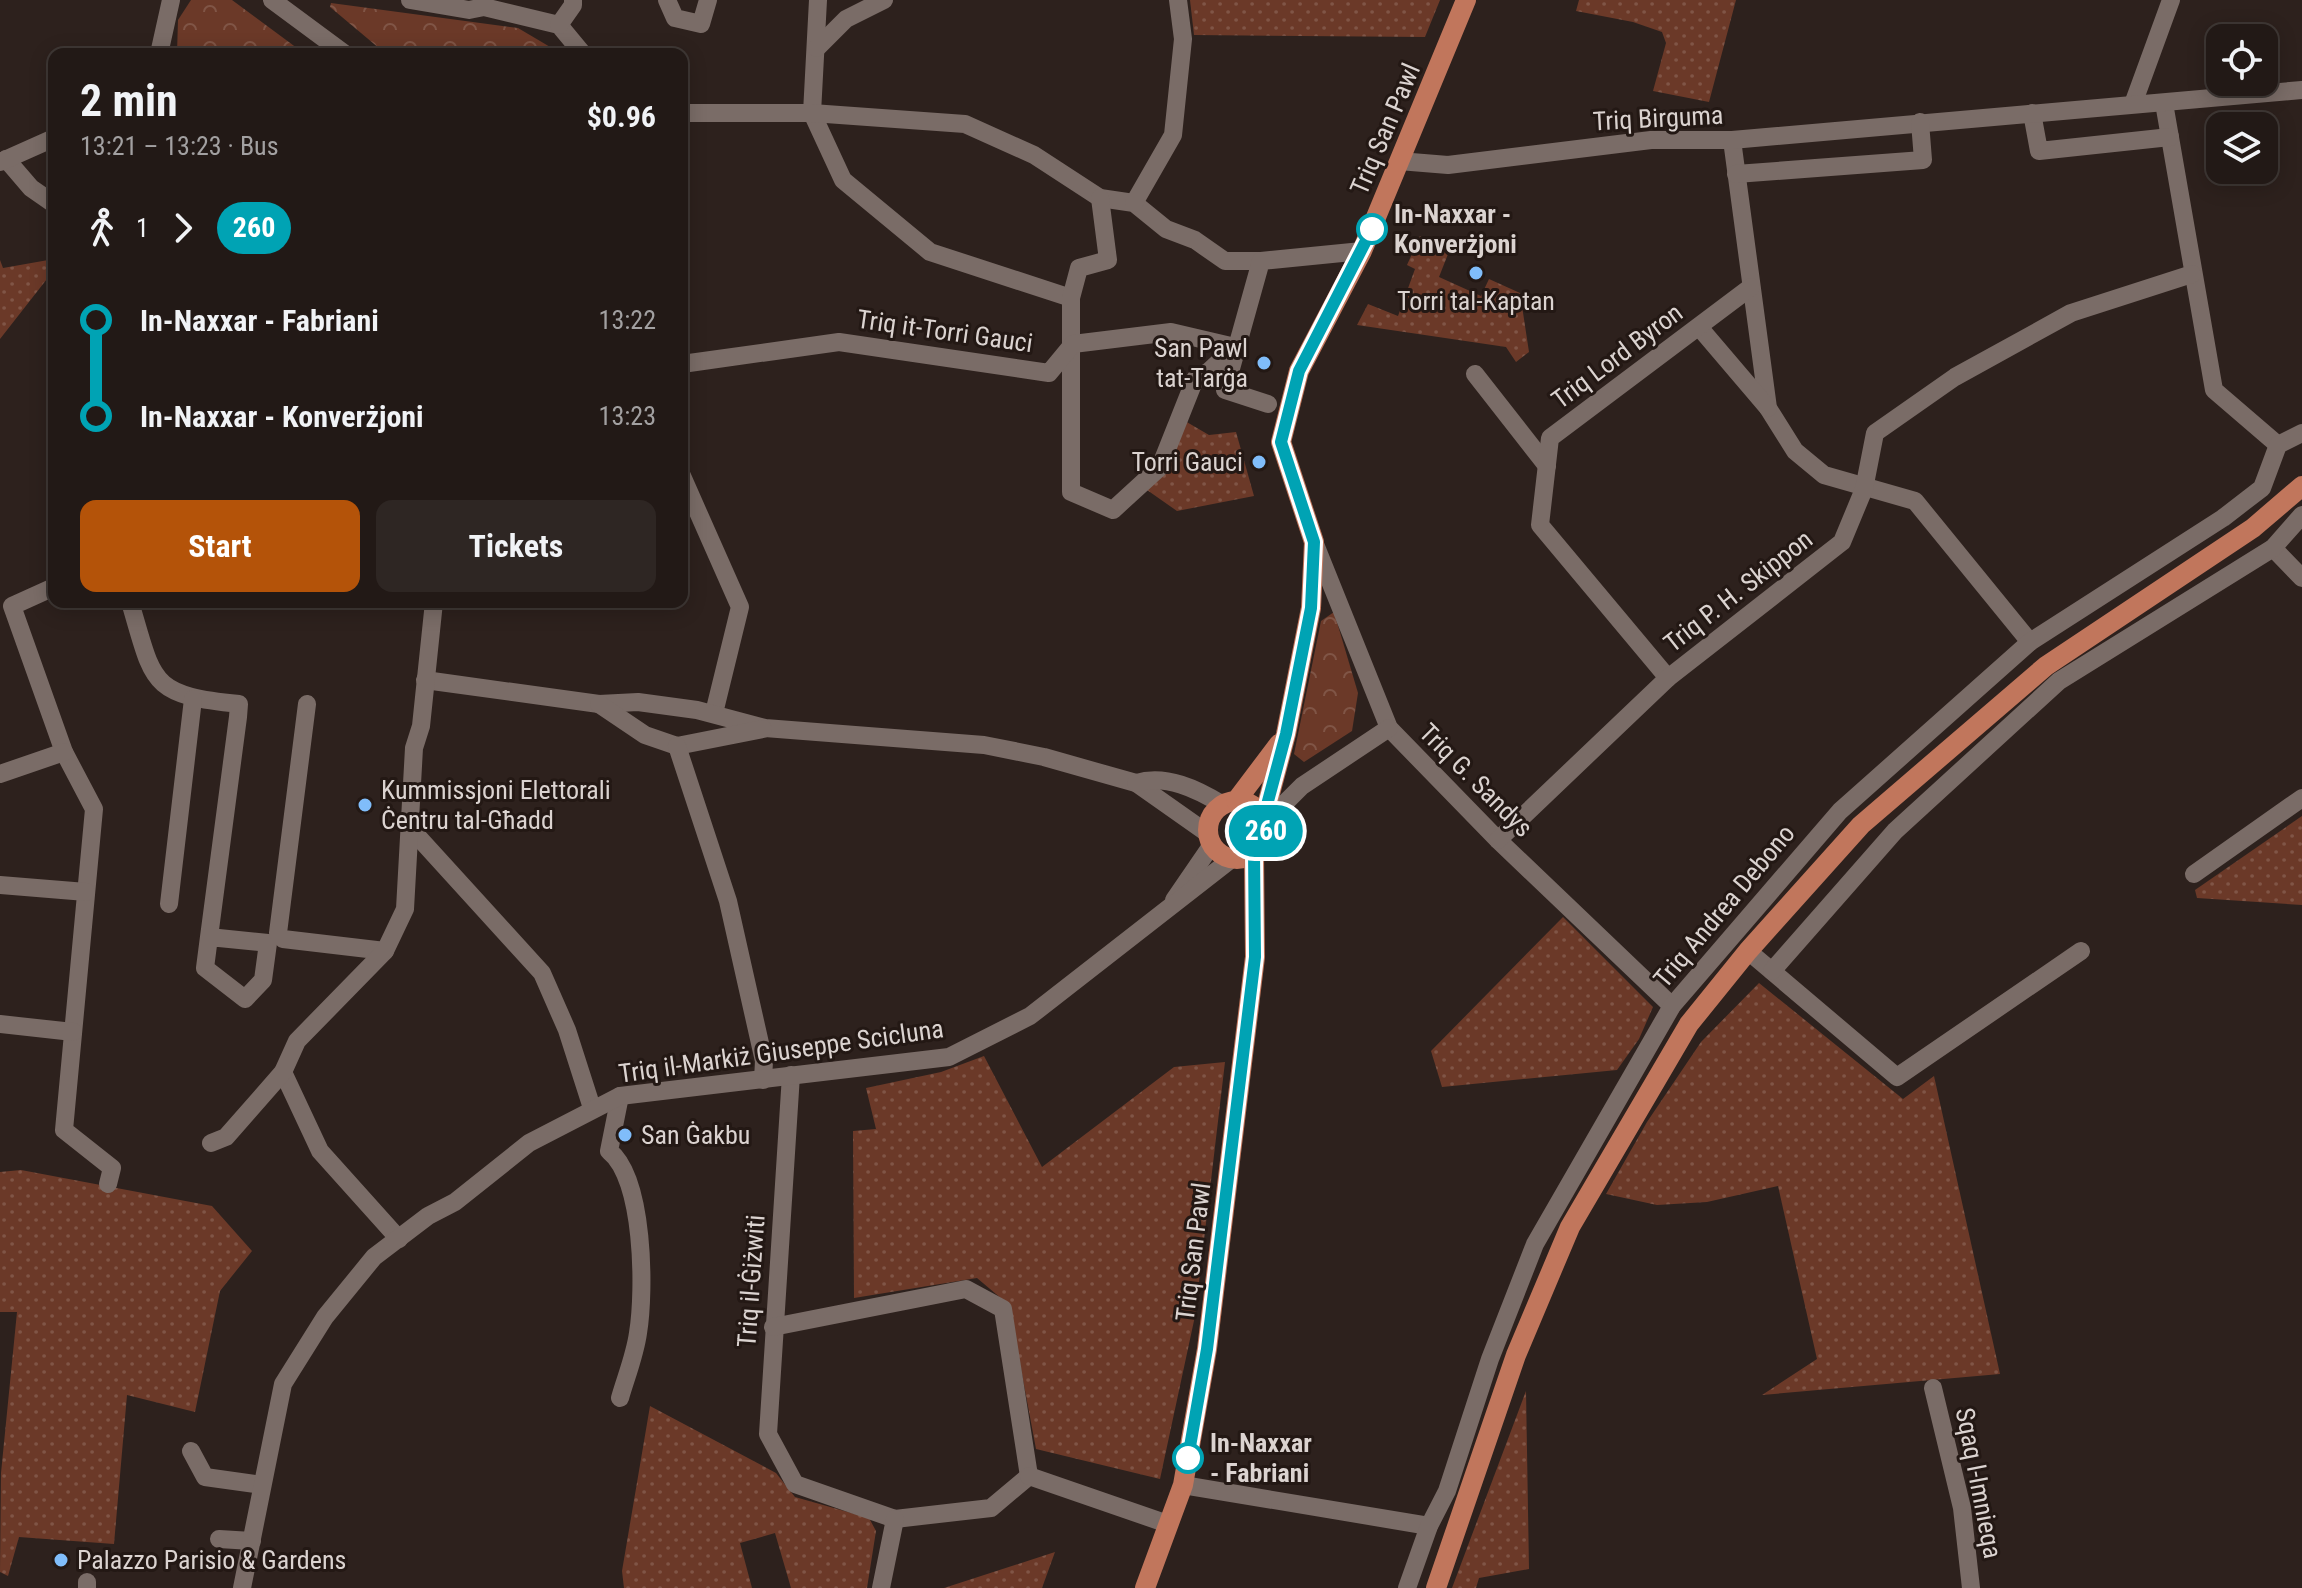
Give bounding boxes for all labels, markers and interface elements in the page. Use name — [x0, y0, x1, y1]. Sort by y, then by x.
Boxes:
map controls — [2206, 24, 2278, 184]
button: locate — [2206, 24, 2278, 96]
street label: Triq San Pawl — [1344, 59, 1426, 199]
text: 2 min — [80, 75, 178, 127]
text: $0.96 — [587, 99, 656, 134]
street label: Triq Birguma — [1592, 100, 1724, 136]
button: layers — [2206, 112, 2278, 184]
text: 13:21 – 13:23 · Bus — [80, 131, 279, 161]
place label: In-Naxxar - Konverżjoni — [1394, 199, 1517, 259]
icon: walk — [80, 206, 124, 250]
icon: forward — [161, 206, 205, 250]
text: 260 — [233, 211, 275, 244]
text: 1 — [136, 213, 149, 243]
marker: In-Naxxar - Konverżjoni — [1357, 214, 1387, 244]
marker: Torri tal-Kaptan — [1467, 264, 1485, 282]
place label: Torri tal-Kaptan — [1397, 286, 1555, 316]
street label: Triq Lord Byron — [1546, 297, 1688, 415]
text: In-Naxxar - Fabriani — [140, 303, 379, 338]
street label: Triq it-Torri Gauci — [855, 304, 1035, 358]
text: 13:22 — [599, 305, 656, 335]
place label: San Pawl tat-Tarġa — [1154, 333, 1248, 393]
marker: San Pawl tat-Tarġa — [1255, 354, 1273, 372]
text: In-Naxxar - Konverżjoni — [140, 399, 424, 434]
text: 13:23 — [599, 401, 656, 431]
place label: Torri Gauci — [1132, 447, 1243, 477]
marker: Torri Gauci — [1250, 453, 1268, 471]
button: Start — [80, 500, 360, 592]
button: Tickets — [376, 500, 656, 592]
street label: Triq P. H. Skippon — [1658, 524, 1818, 658]
street label: Triq G. Sandys — [1413, 717, 1539, 843]
place label: Kummissjoni Elettorali Ċentru tal-Għadd — [381, 775, 611, 835]
marker: Kummissjoni Elettorali Ċentru tal-Għadd — [356, 796, 374, 814]
line badge: 260 — [1220, 805, 1312, 857]
text: 260 — [1245, 814, 1287, 847]
street label: Triq Andrea Debono — [1647, 819, 1801, 993]
street label: Triq il-Markiż Giuseppe Scicluna — [617, 1013, 945, 1089]
place label: San Ġakbu — [641, 1120, 750, 1150]
marker: San Ġakbu — [616, 1126, 634, 1144]
street label: Triq San Pawl — [1170, 1181, 1216, 1323]
street label: Triq il-Ġiżwiti — [731, 1214, 771, 1348]
street label: Sqaq l-Imnieqa — [1950, 1405, 2008, 1561]
place label: In-Naxxar - Fabriani — [1210, 1428, 1312, 1488]
marker: In-Naxxar - Fabriani — [1173, 1443, 1203, 1473]
place label: Palazzo Parisio & Gardens — [77, 1545, 346, 1575]
marker: Palazzo Parisio & Gardens — [52, 1551, 70, 1569]

